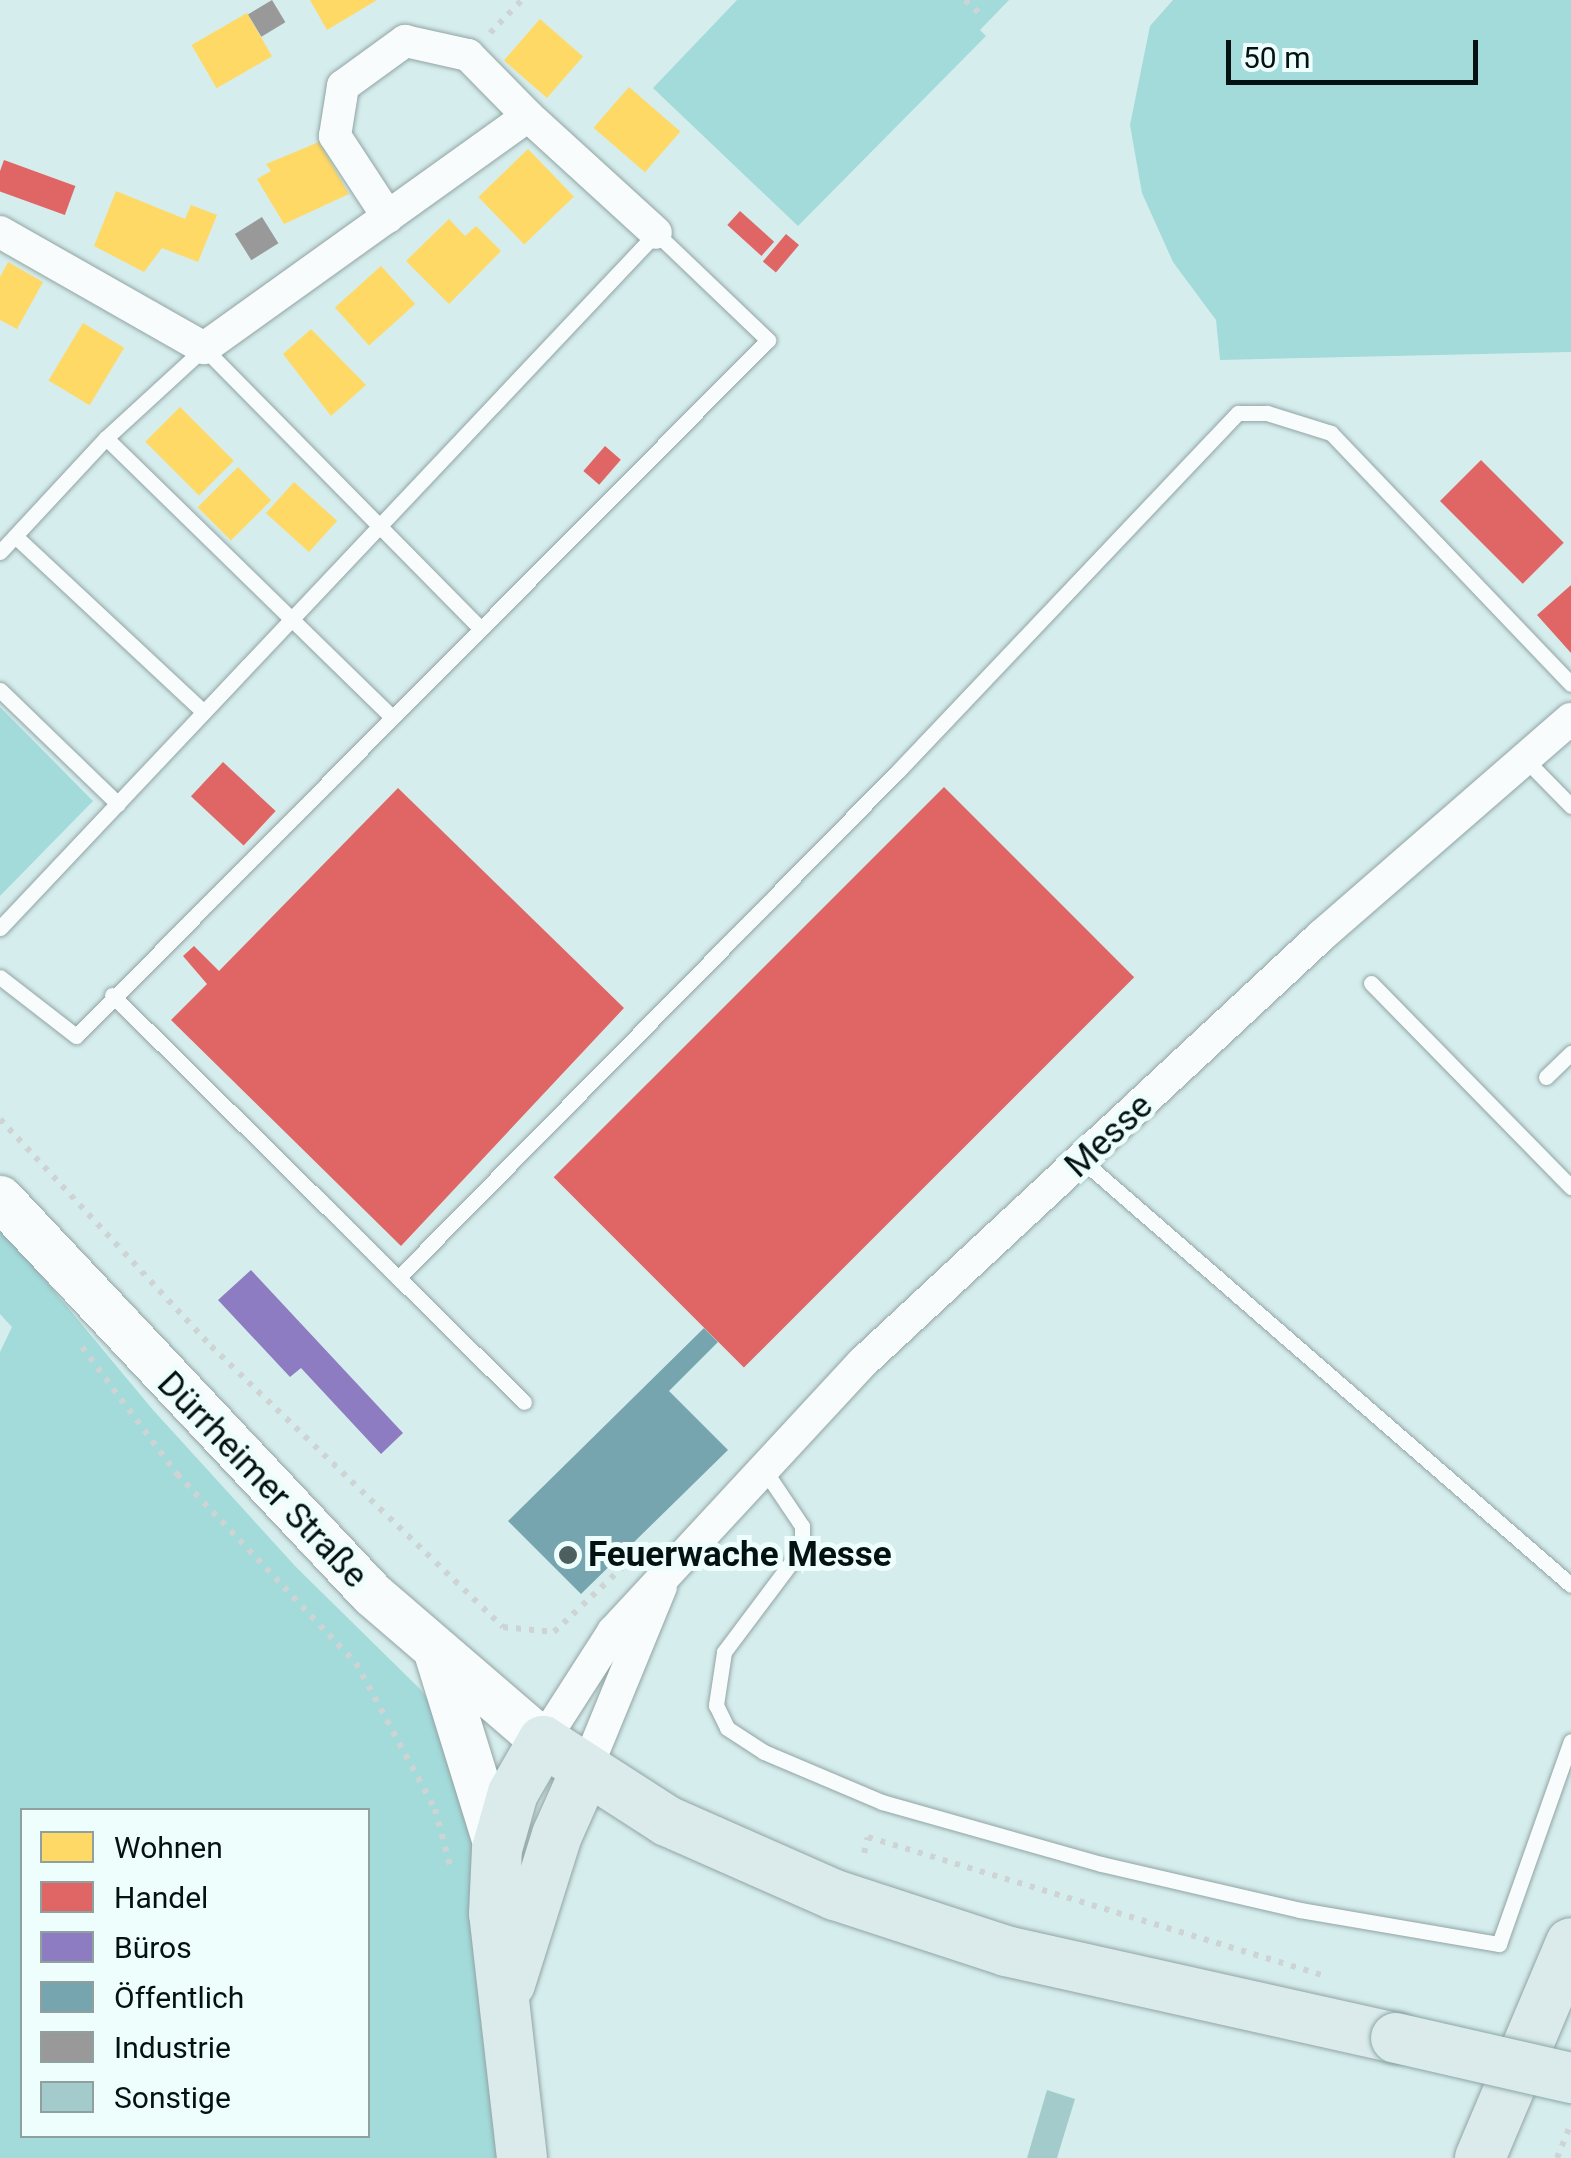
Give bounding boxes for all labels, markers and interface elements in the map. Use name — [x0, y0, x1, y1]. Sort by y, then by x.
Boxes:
scale bar — [1231, 20, 1484, 82]
text: 50 m — [1243, 40, 1310, 75]
street label: Messe — [1057, 1085, 1161, 1187]
street label: Dürrheimer Straße — [148, 1363, 376, 1597]
place label: Feuerwache Messe — [588, 1534, 892, 1576]
marker: Feuerwache Messe — [557, 1544, 579, 1566]
legend — [20, 1808, 370, 2138]
text: Wohnen — [114, 1830, 223, 1865]
text: Handel — [114, 1880, 208, 1915]
text: Büros — [114, 1930, 192, 1965]
text: Öffentlich — [114, 1980, 244, 2015]
text: Industrie — [114, 2030, 231, 2065]
text: Sonstige — [114, 2080, 231, 2115]

